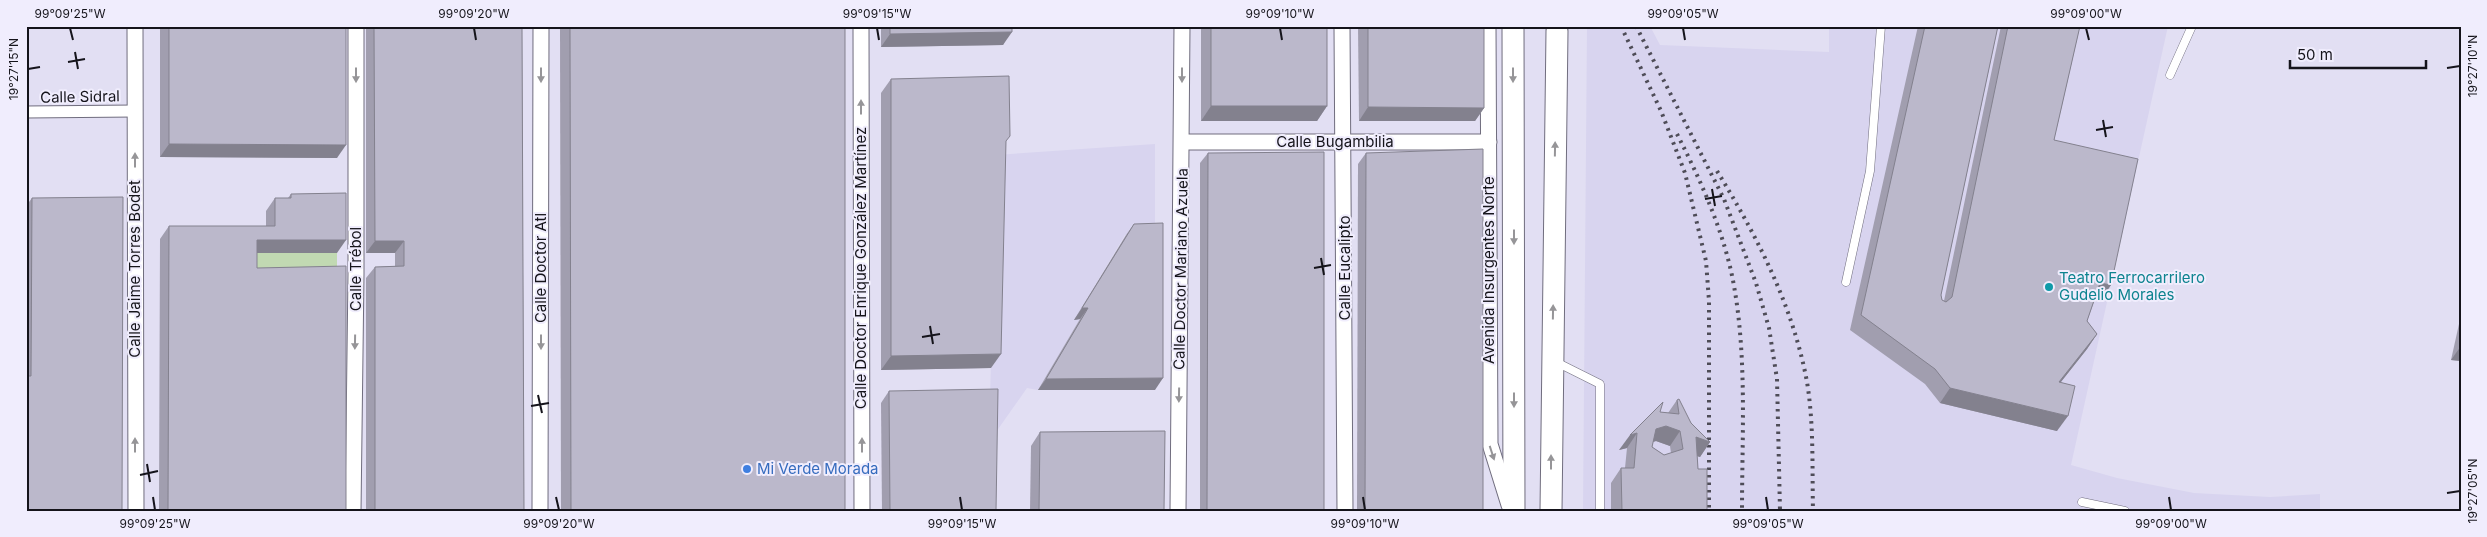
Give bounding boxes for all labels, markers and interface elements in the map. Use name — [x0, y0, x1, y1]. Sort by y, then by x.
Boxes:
text: 99°09'25"W — [35, 6, 106, 21]
text: 99°09'20"W — [438, 6, 510, 21]
text: 99°09'15"W — [843, 6, 911, 21]
text: 99°09'10"W — [1246, 6, 1315, 21]
text: 99°09'05"W — [1647, 6, 1719, 21]
text: 99°09'00"W — [2050, 6, 2122, 21]
text: 19°27'10"N — [2465, 35, 2480, 97]
text: 19°27'15"N — [6, 38, 21, 100]
scale bar — [2290, 38, 2426, 70]
text: 50 m — [2297, 45, 2333, 64]
one-way arrow — [352, 67, 360, 83]
one-way arrow — [537, 67, 545, 83]
one-way arrow — [1178, 67, 1186, 83]
one-way arrow — [1509, 67, 1517, 83]
street label: Calle Sidral — [40, 86, 120, 107]
one-way arrow — [857, 99, 865, 115]
street label: Calle Doctor Enrique González Martínez — [851, 127, 870, 409]
street label: Calle Bugambilia — [1276, 132, 1394, 151]
one-way arrow — [1551, 141, 1559, 157]
one-way arrow — [131, 151, 139, 167]
street label: Calle Doctor Mariano Azuela — [1169, 168, 1192, 370]
street label: Avenida Insurgentes Norte — [1479, 176, 1498, 364]
street label: Calle Jaime Torres Bodet — [125, 180, 144, 358]
street label: Calle Doctor Atl — [531, 213, 550, 323]
street label: Calle Eucalipto — [1335, 216, 1354, 320]
street label: Calle Trébol — [346, 227, 365, 311]
one-way arrow — [1510, 230, 1518, 246]
place label: Teatro Ferrocarrilero Gudelio Morales — [2059, 268, 2205, 304]
marker: Teatro Ferrocarrilero Gudelio Morales — [2043, 281, 2055, 293]
one-way arrow — [1549, 303, 1557, 319]
one-way arrow — [351, 335, 359, 351]
one-way arrow — [537, 335, 545, 351]
one-way arrow — [1175, 387, 1183, 403]
one-way arrow — [1510, 392, 1518, 408]
one-way arrow — [131, 436, 139, 452]
one-way arrow — [858, 436, 866, 452]
one-way arrow — [1489, 446, 1497, 461]
one-way arrow — [1547, 454, 1555, 470]
place label: Mi Verde Morada — [757, 459, 879, 478]
text: 19°27'05"N — [2465, 459, 2480, 524]
marker: Mi Verde Morada — [741, 463, 753, 475]
text: 99°09'25"W — [120, 516, 191, 531]
text: 99°09'20"W — [523, 516, 595, 531]
text: 99°09'15"W — [928, 516, 996, 531]
text: 99°09'10"W — [1331, 516, 1400, 531]
text: 99°09'05"W — [1732, 516, 1804, 531]
text: 99°09'00"W — [2135, 516, 2207, 531]

